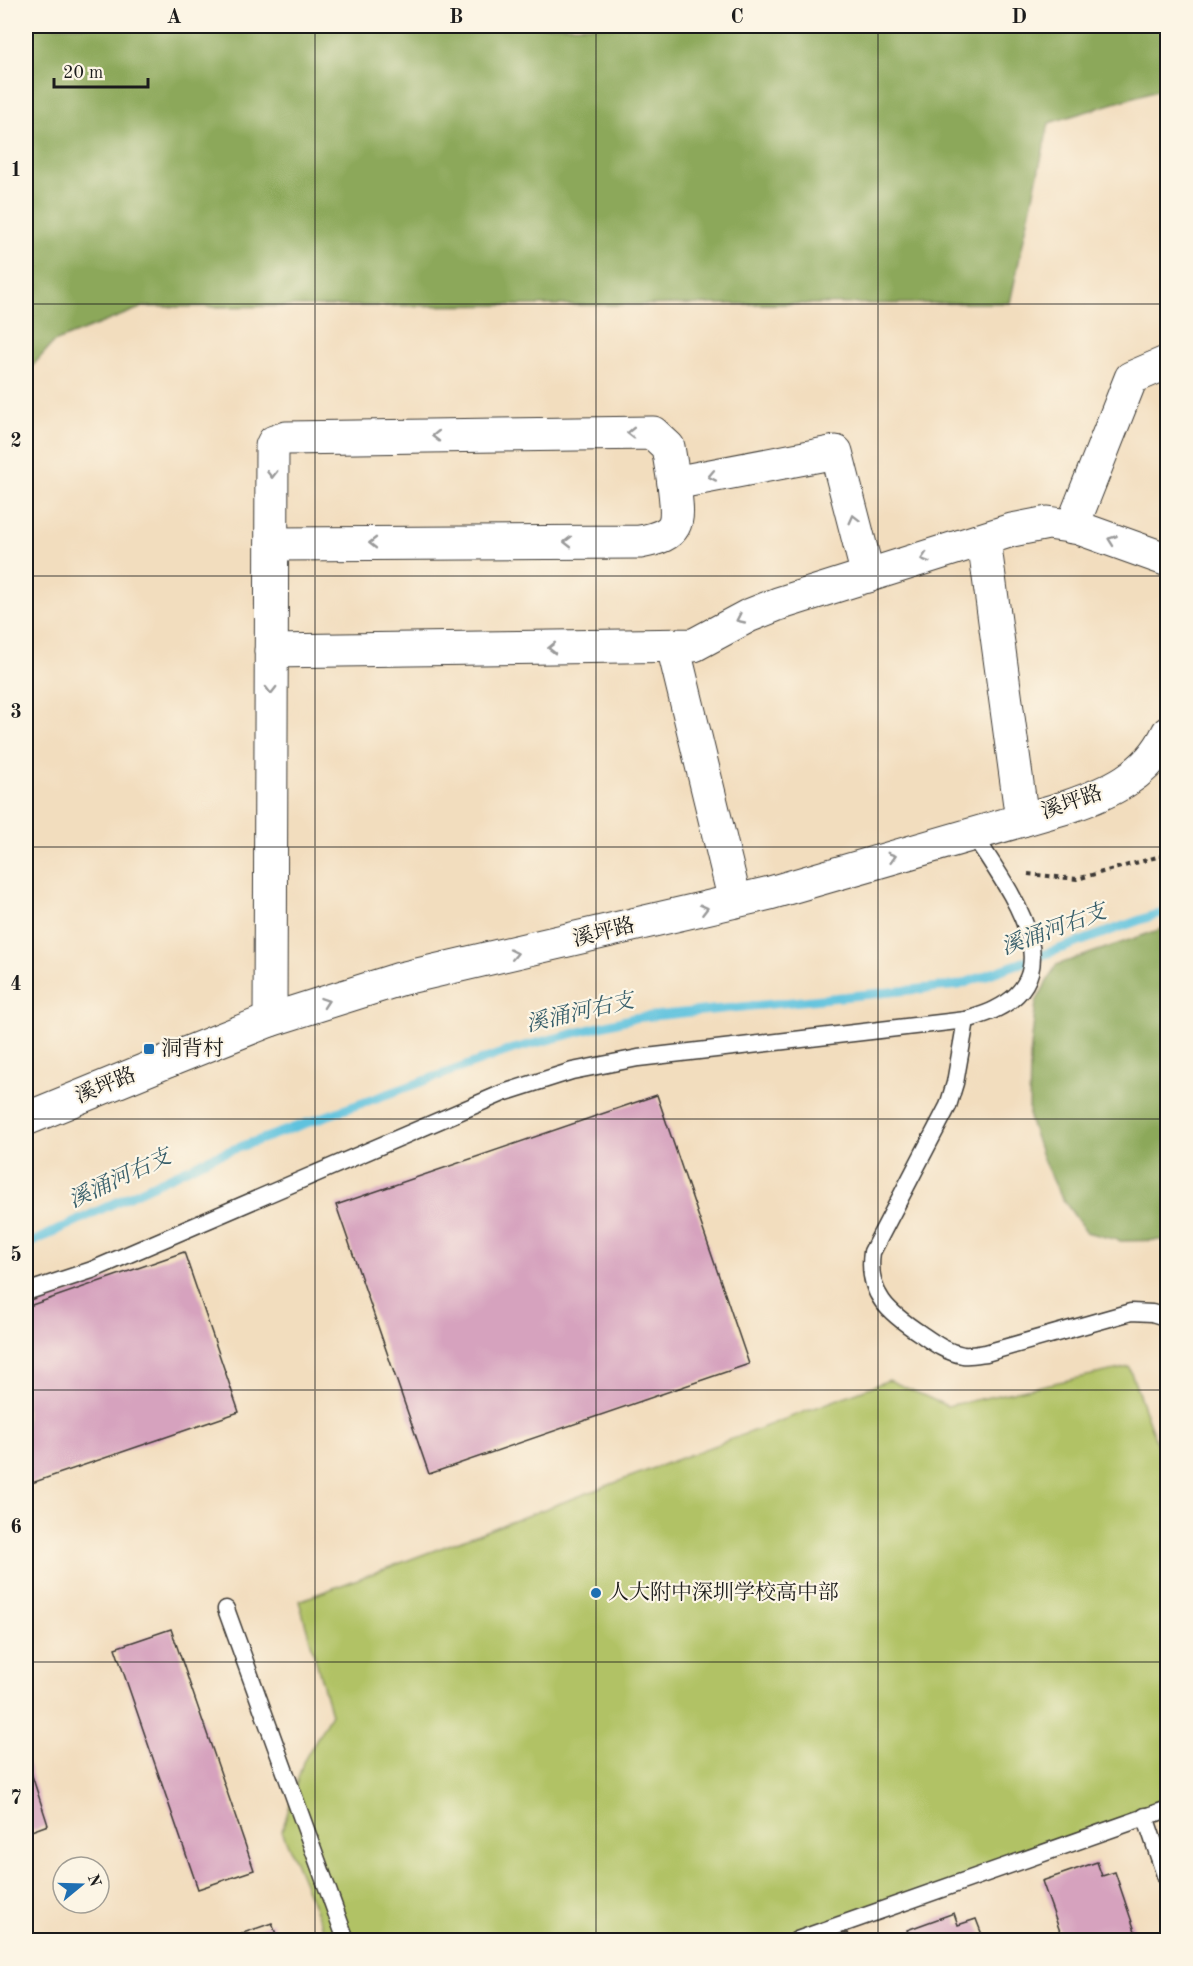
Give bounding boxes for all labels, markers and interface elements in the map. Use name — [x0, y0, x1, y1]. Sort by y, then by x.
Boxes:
text: A — [166, 8, 182, 28]
text: B — [449, 8, 463, 28]
text: C — [730, 8, 744, 28]
text: D — [1011, 8, 1027, 28]
scale bar — [54, 51, 148, 89]
text: 20 m — [63, 64, 103, 82]
text: 1 — [10, 161, 22, 181]
one-way arrow — [626, 427, 635, 439]
one-way arrow — [431, 430, 440, 442]
text: 2 — [10, 432, 22, 452]
one-way arrow — [266, 469, 278, 478]
one-way arrow — [708, 469, 718, 482]
one-way arrow — [848, 514, 861, 524]
one-way arrow — [1108, 535, 1118, 548]
one-way arrow — [563, 536, 572, 548]
one-way arrow — [368, 537, 377, 549]
one-way arrow — [920, 551, 931, 563]
one-way arrow — [736, 612, 747, 624]
one-way arrow — [547, 641, 556, 654]
one-way arrow — [265, 685, 277, 694]
text: 3 — [10, 703, 22, 723]
street label: 溪坪路 — [1038, 781, 1105, 823]
one-way arrow — [886, 852, 897, 864]
water label: 溪涌河右支 — [998, 898, 1112, 959]
one-way arrow — [699, 903, 709, 916]
street label: 溪坪路 — [570, 913, 637, 951]
one-way arrow — [509, 948, 519, 961]
text: 4 — [10, 975, 22, 995]
water label: 溪涌河右支 — [523, 987, 639, 1036]
one-way arrow — [319, 996, 330, 1009]
place label: 洞背村 — [161, 1037, 224, 1060]
marker: 洞背村 — [142, 1042, 156, 1056]
street label: 溪坪路 — [72, 1063, 139, 1108]
water label: 溪涌河右支 — [65, 1143, 177, 1212]
text: 5 — [10, 1245, 22, 1266]
text: 6 — [10, 1518, 22, 1538]
place label: 人大附中深圳学校高中部 — [608, 1581, 839, 1604]
marker: 人大附中深圳学校高中部 — [589, 1586, 603, 1600]
text: 7 — [10, 1789, 22, 1809]
north arrow — [51, 1855, 111, 1915]
text: N — [84, 1872, 103, 1890]

